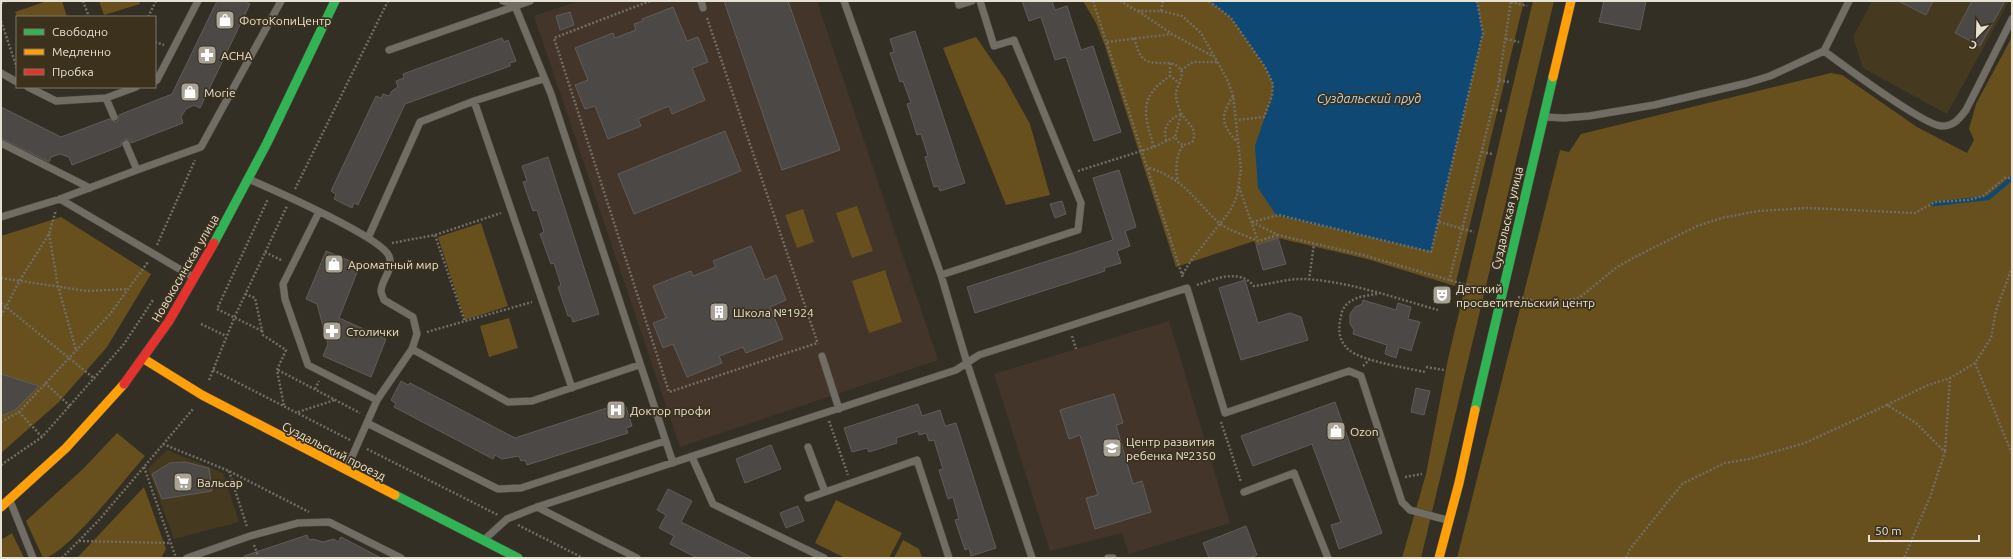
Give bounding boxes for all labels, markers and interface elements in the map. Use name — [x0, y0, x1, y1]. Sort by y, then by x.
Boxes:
shop icon: ФотоКопиЦентр — [214, 9, 236, 31]
place label: ФотоКопиЦентр — [239, 14, 331, 27]
legend — [16, 16, 156, 88]
north arrow — [1957, 16, 1997, 56]
text: Свободно — [52, 25, 108, 38]
text: С — [1968, 38, 1979, 52]
pharmacy icon: АСНА — [196, 44, 218, 66]
text: Медленно — [52, 45, 111, 58]
place label: АСНА — [221, 49, 252, 62]
text: Пробка — [52, 65, 94, 78]
shop icon: Morie — [179, 81, 201, 103]
place label: Morie — [204, 86, 236, 99]
water label: Суздальский пруд — [1317, 91, 1421, 105]
street label: Суздальская улица — [1489, 165, 1525, 271]
street label: Новокосинская улица — [149, 212, 221, 324]
shop icon: Ароматный мир — [323, 253, 345, 275]
place label: Ароматный мир — [348, 258, 439, 271]
place label: Детский просветительский центр — [1456, 282, 1595, 309]
theatre icon: Детский просветительский центр — [1431, 284, 1453, 306]
building icon: Школа №1924 — [708, 301, 730, 323]
place label: Школа №1924 — [733, 306, 814, 319]
pharmacy icon: Столички — [321, 320, 343, 342]
place label: Столички — [346, 325, 399, 338]
hospital icon: Доктор профи — [605, 399, 627, 421]
place label: Доктор профи — [630, 404, 711, 417]
street label: Суздальский проезд — [280, 419, 388, 483]
shop icon: Ozon — [1325, 420, 1347, 442]
place label: Ozon — [1350, 425, 1379, 438]
place label: Центр развития ребенка №2350 — [1126, 435, 1216, 462]
school or university icon: Центр развития ребенка №2350 — [1101, 437, 1123, 459]
supermarket icon: Вальсар — [172, 471, 194, 493]
place label: Вальсар — [197, 476, 243, 489]
scale bar — [1869, 517, 1979, 543]
text: 50 m — [1875, 524, 1902, 537]

